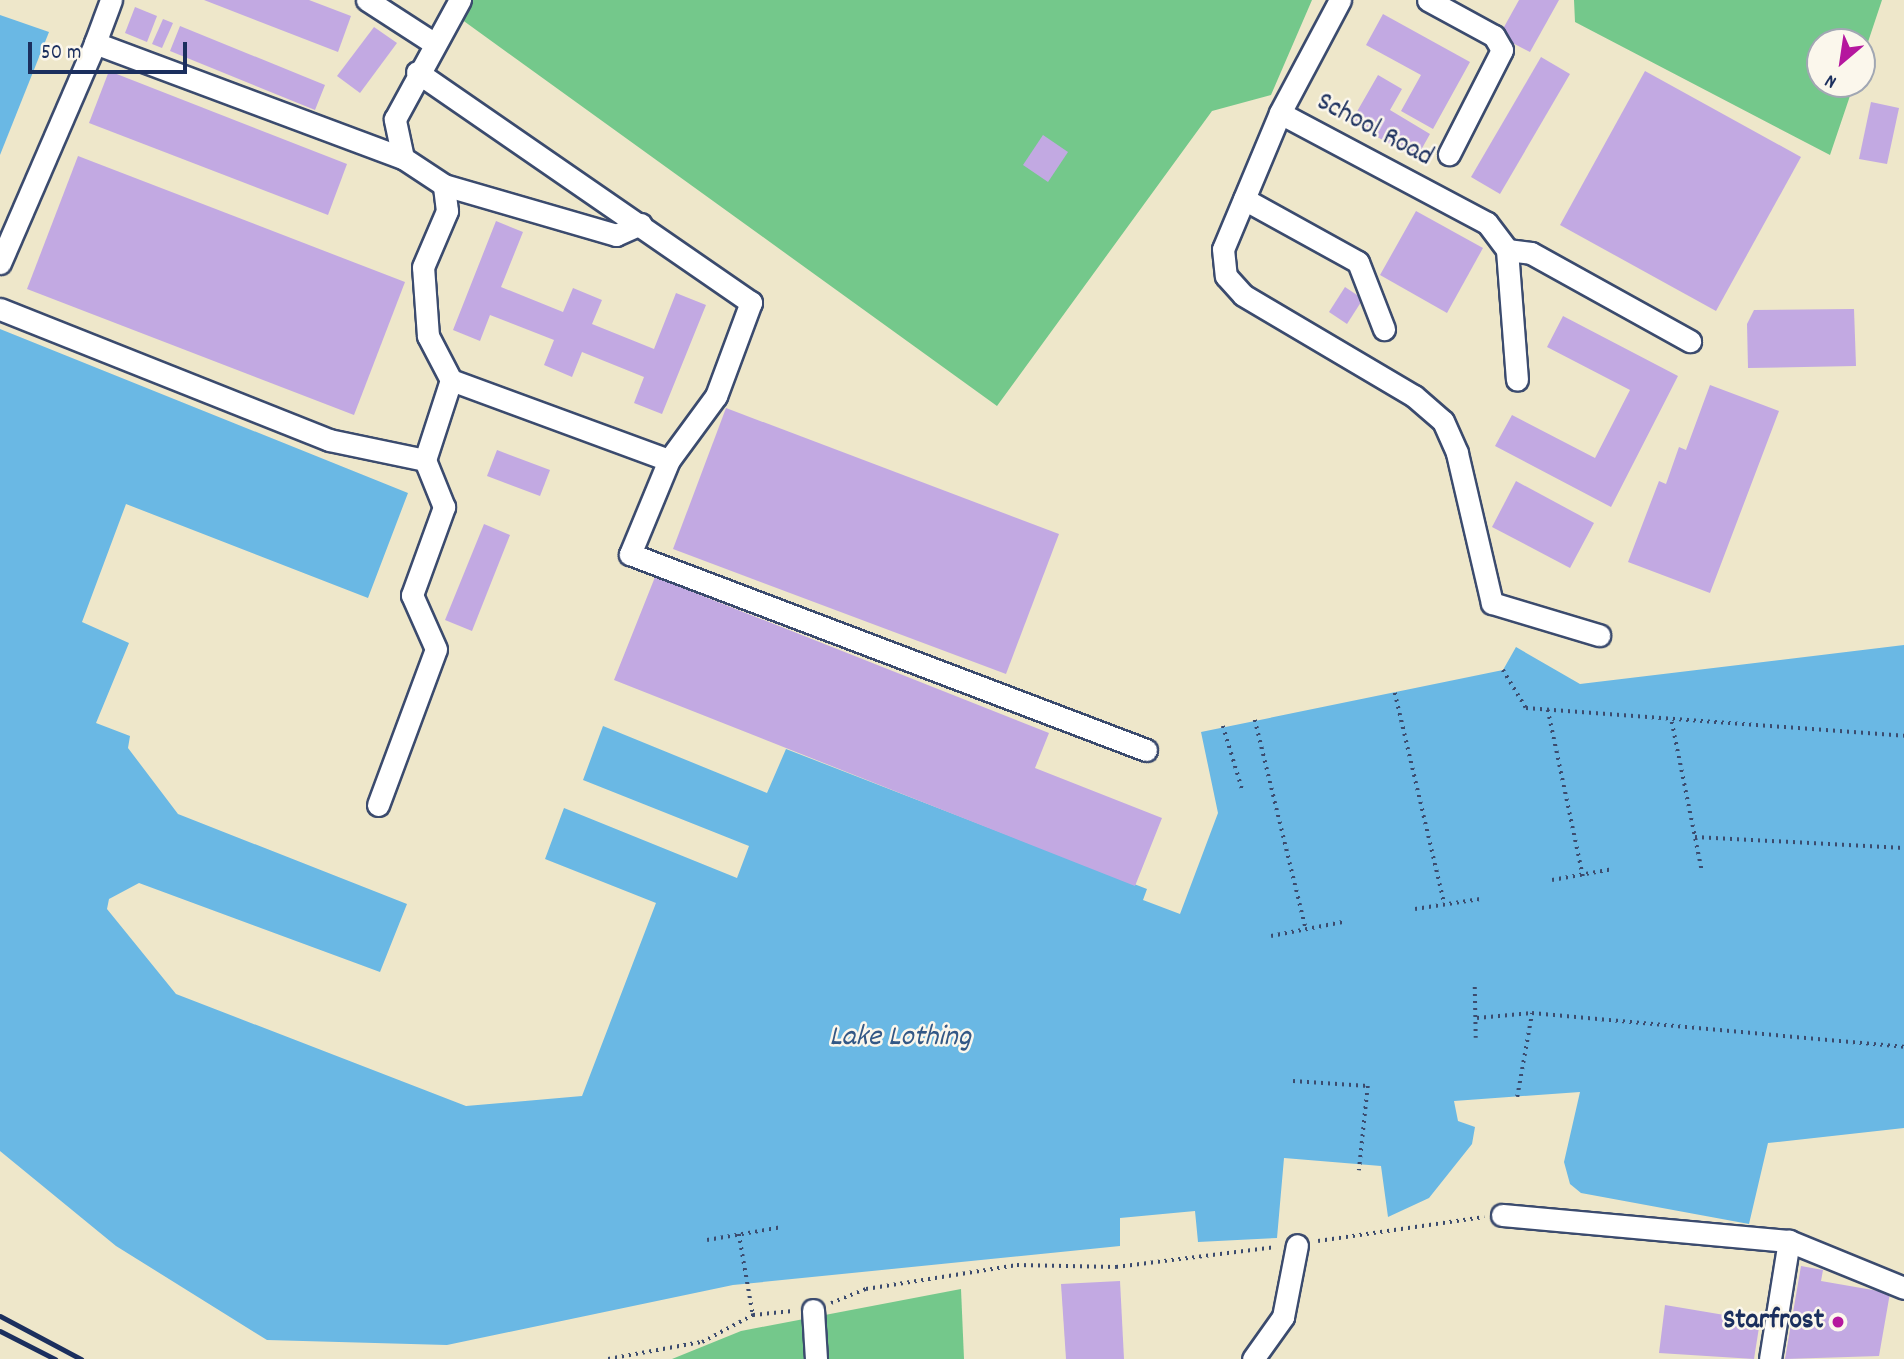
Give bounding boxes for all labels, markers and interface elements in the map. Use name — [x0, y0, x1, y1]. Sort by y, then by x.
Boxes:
scale bar — [32, 28, 191, 72]
north arrow — [1806, 28, 1876, 98]
text: 50 m — [41, 39, 81, 69]
text: N — [1821, 66, 1842, 94]
street label: School Road — [1310, 86, 1438, 176]
water label: Lake Lothing — [829, 1021, 971, 1057]
place label: Starfrost — [1723, 1305, 1824, 1339]
marker: Starfrost — [1830, 1314, 1846, 1330]

